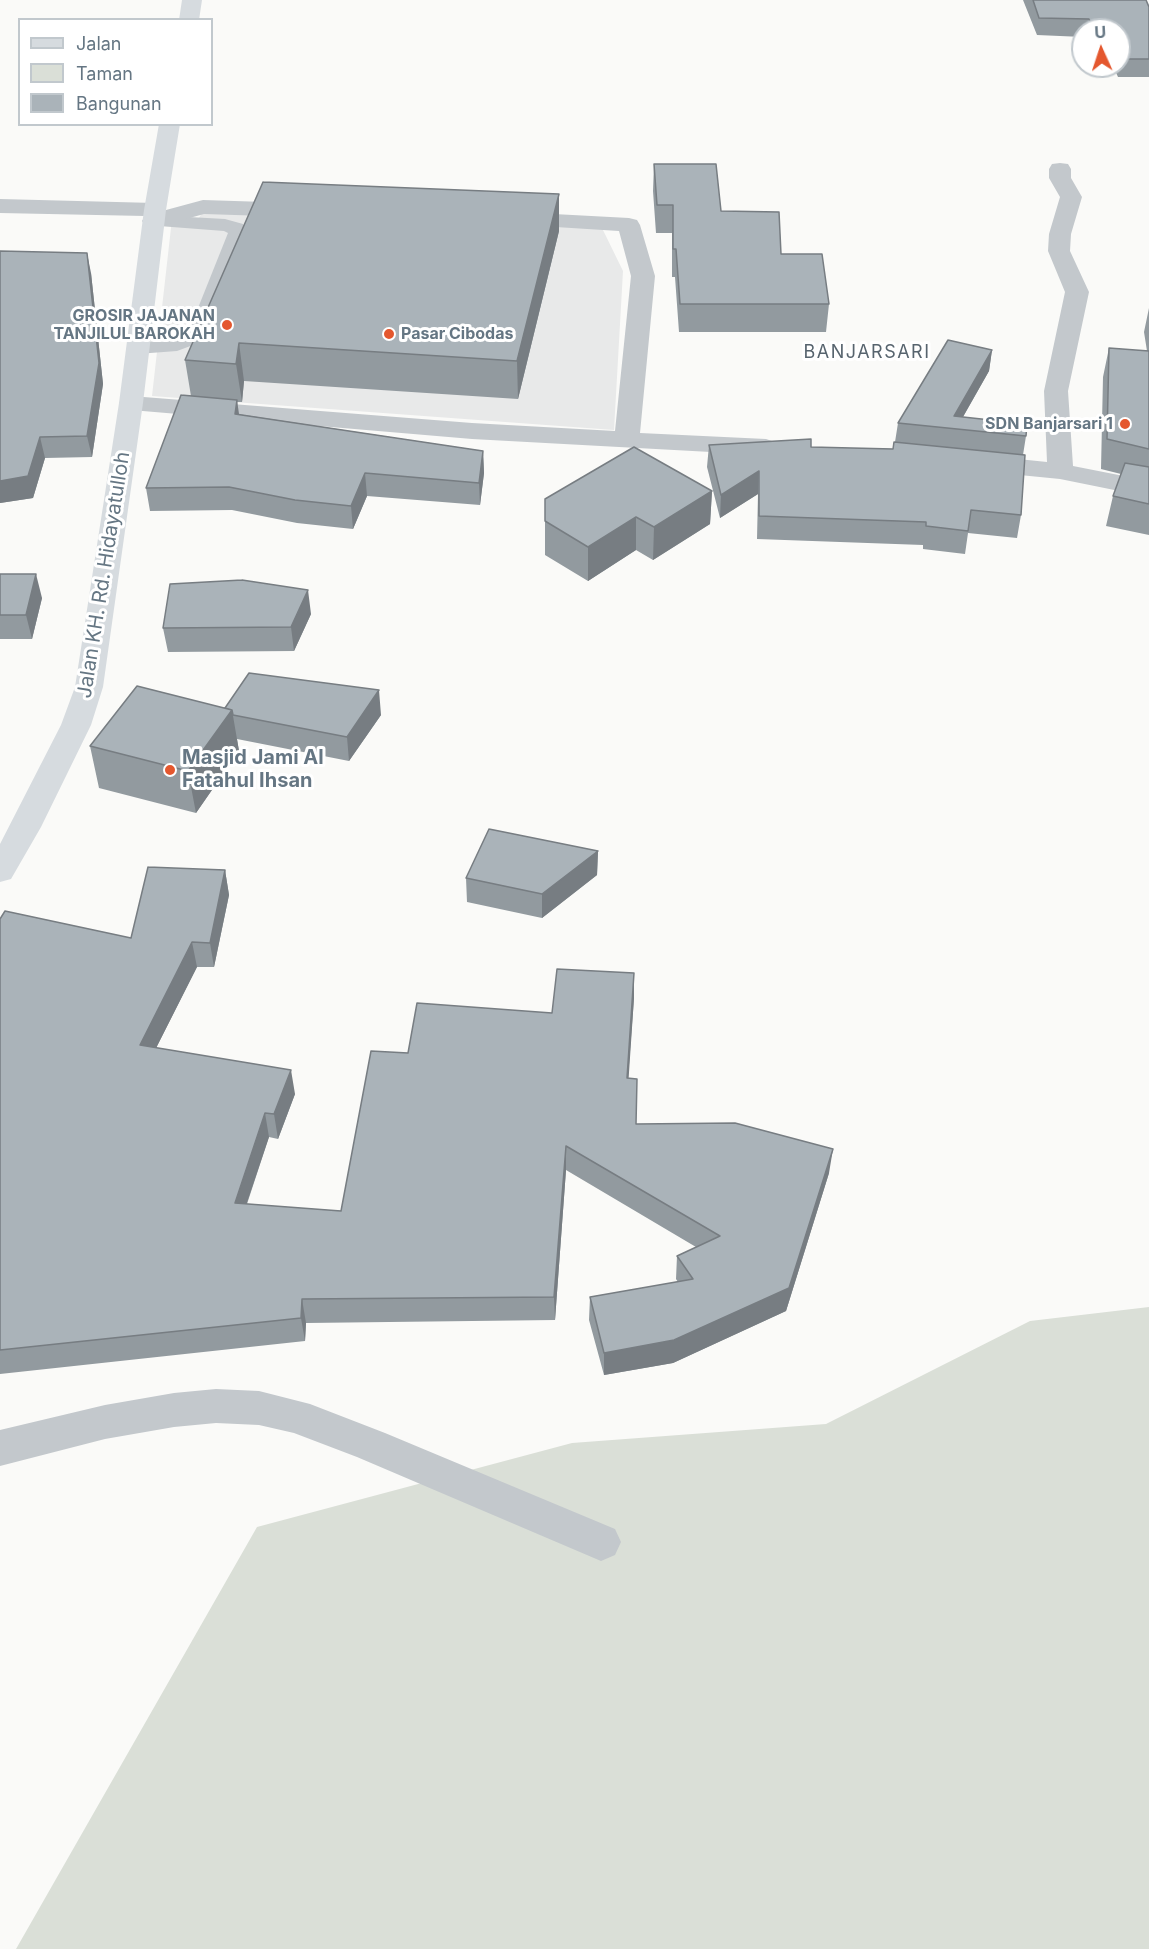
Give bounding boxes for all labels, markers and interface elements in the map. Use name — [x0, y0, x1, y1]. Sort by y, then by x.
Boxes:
legend — [18, 18, 213, 126]
north arrow — [1071, 18, 1131, 78]
text: U — [1094, 22, 1107, 42]
text: Jalan — [76, 33, 121, 54]
text: Taman — [76, 63, 133, 84]
text: Bangunan — [76, 93, 162, 114]
place label: GROSIR JAJANAN TANJILUL BAROKAH — [53, 306, 215, 344]
marker: GROSIR JAJANAN TANJILUL BAROKAH — [220, 318, 234, 332]
place label: Pasar Cibodas — [401, 324, 513, 344]
marker: Pasar Cibodas — [382, 327, 396, 341]
district label: BANJARSARI — [803, 342, 931, 364]
place label: SDN Banjarsari 1 — [985, 414, 1113, 434]
marker: SDN Banjarsari 1 — [1118, 417, 1132, 431]
street label: Jalan KH. Rd. Hidayatulloh — [73, 450, 135, 700]
place label: Masjid Jami Al Fatahul Ihsan — [182, 746, 324, 793]
marker: Masjid Jami Al Fatahul Ihsan — [163, 763, 177, 777]

